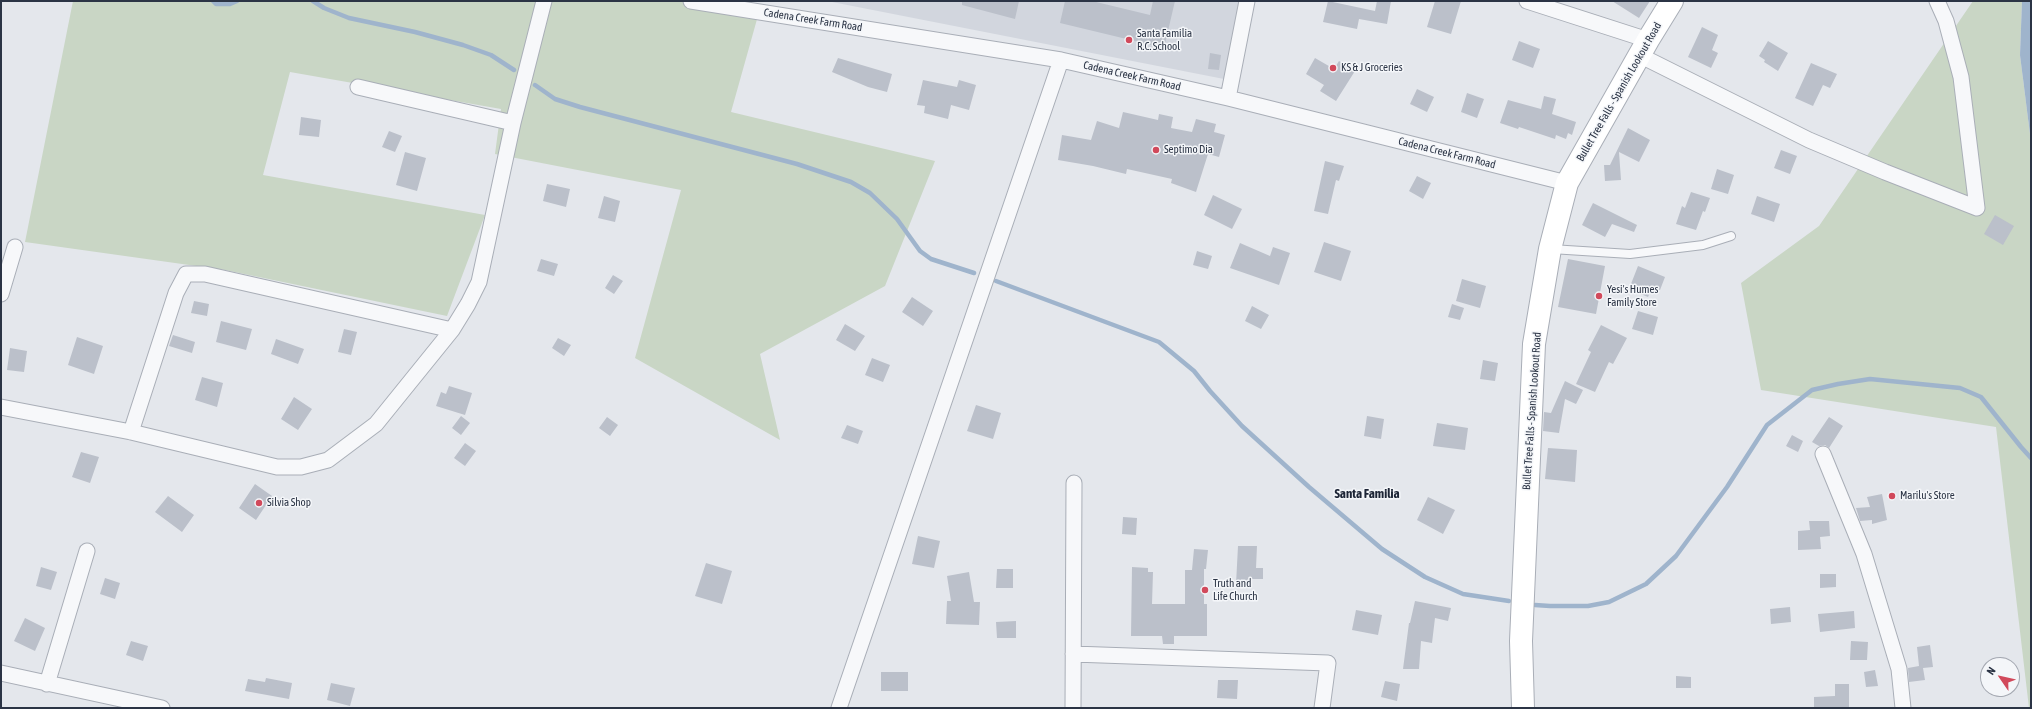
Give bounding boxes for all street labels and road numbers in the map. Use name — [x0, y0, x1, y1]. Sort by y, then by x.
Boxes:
street label: Cadena Creek Farm Road — [763, 6, 863, 34]
street label: Bullet Tree Falls - Spanish Lookout Road — [1574, 20, 1664, 164]
street label: Cadena Creek Farm Road — [1082, 58, 1182, 94]
street label: Cadena Creek Farm Road — [1397, 135, 1497, 171]
street label: Bullet Tree Falls - Spanish Lookout Road — [1520, 331, 1544, 491]

